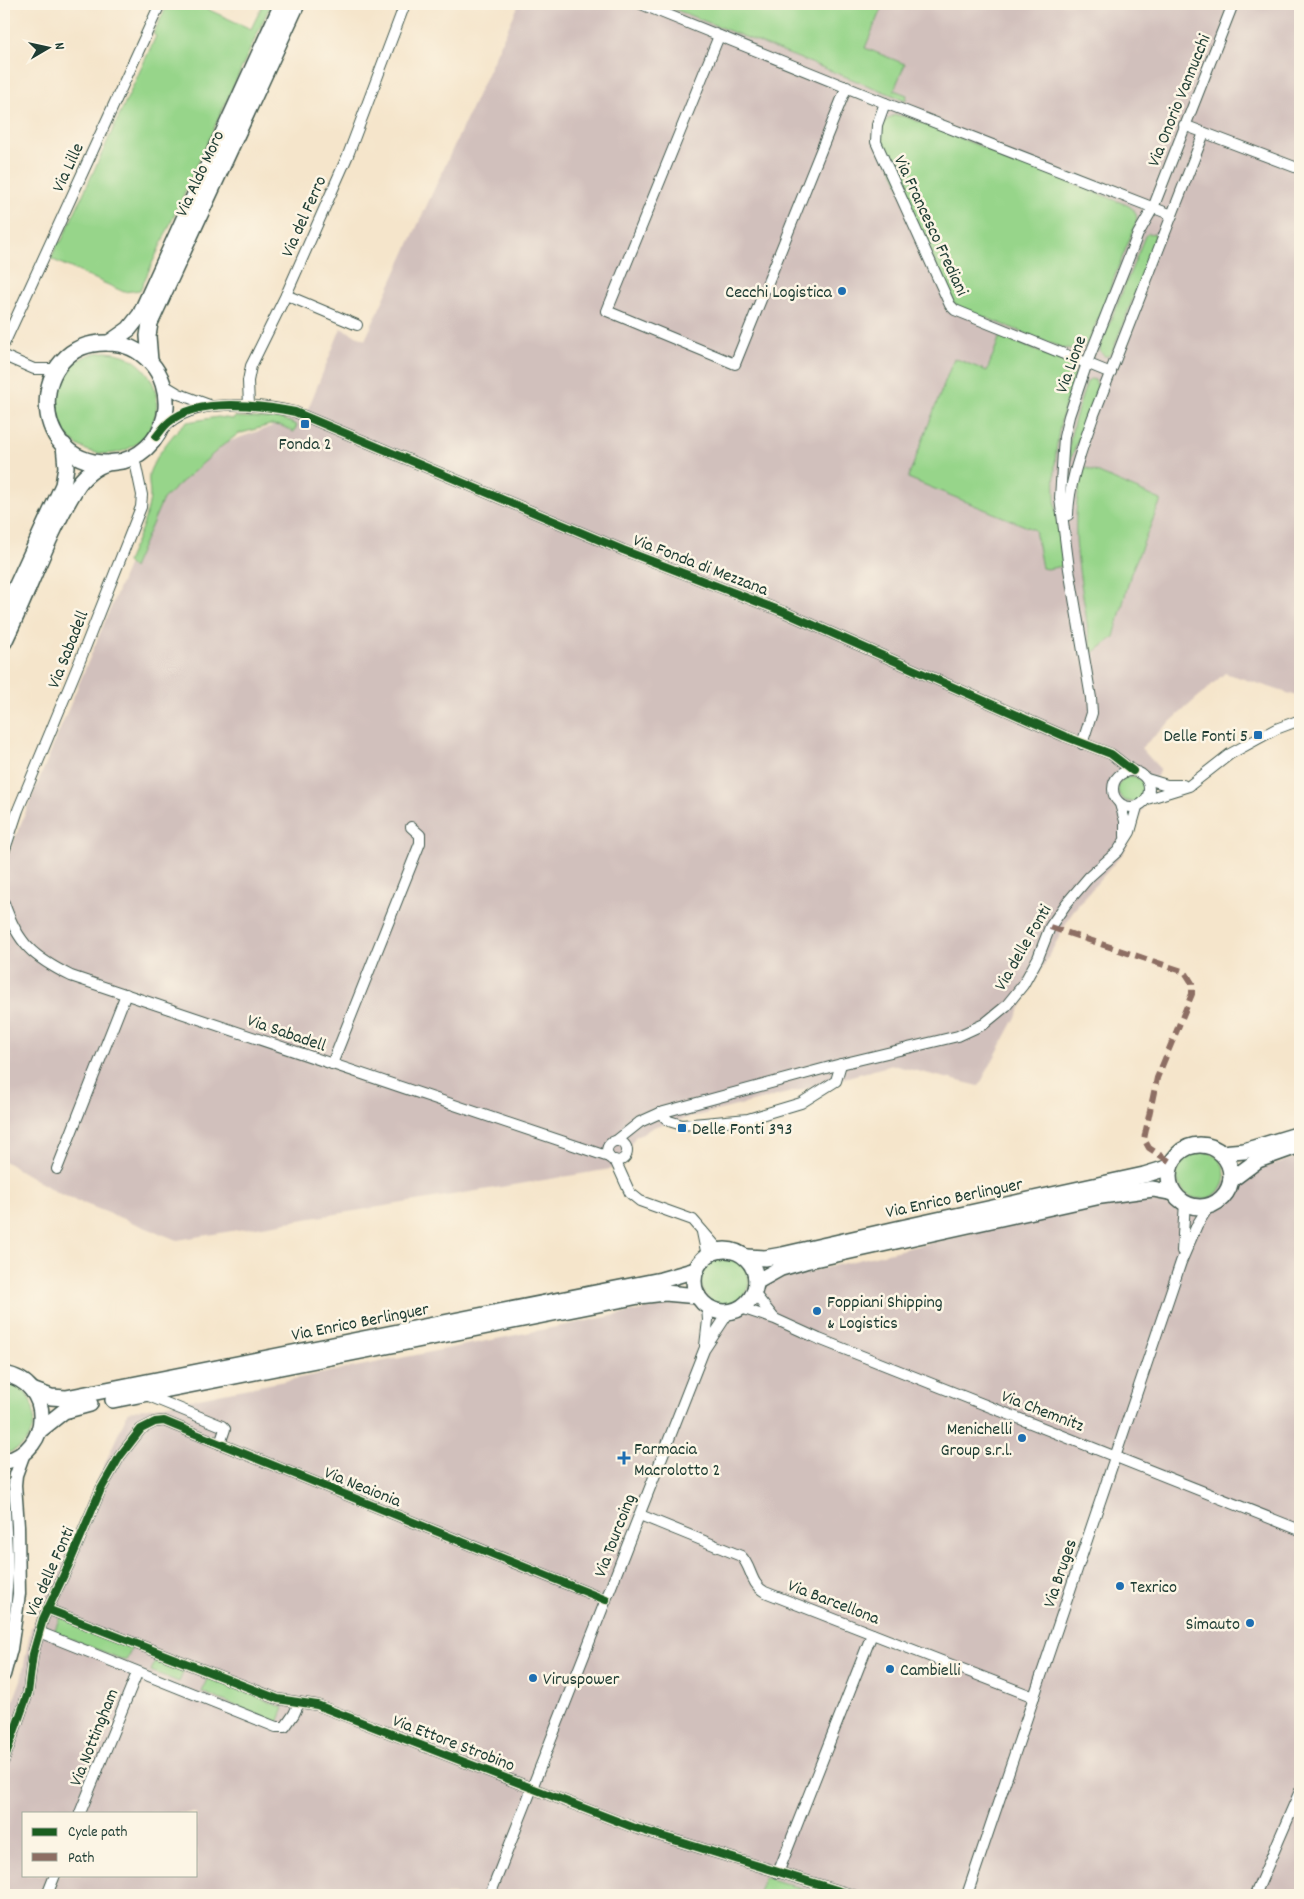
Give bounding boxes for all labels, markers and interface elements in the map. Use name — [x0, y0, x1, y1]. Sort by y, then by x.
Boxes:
north arrow — [22, 22, 72, 72]
street label: Via Onorio Vannucchi — [1142, 31, 1218, 171]
text: N — [48, 41, 69, 51]
street label: Via Aldo Moro — [170, 127, 232, 221]
street label: Via Lille — [47, 139, 92, 197]
street label: Via Francesco Frediani — [886, 152, 973, 300]
street label: Via del Ferro — [276, 172, 334, 262]
place label: Cecchi Logistica — [725, 281, 833, 306]
marker: Cecchi Logistica — [836, 285, 848, 297]
street label: Via Lione — [1050, 333, 1094, 397]
marker: Fonda 2 — [299, 418, 311, 430]
place label: Fonda 2 — [278, 433, 332, 458]
street label: Via Fonda di Mezzana — [629, 529, 772, 604]
street label: Via Sabadell — [42, 607, 97, 693]
place label: Delle Fonti 5 — [1163, 725, 1248, 750]
marker: Delle Fonti 5 — [1252, 729, 1264, 741]
street label: Via delle Fonti — [989, 901, 1059, 996]
street label: Via Sabadell — [243, 1009, 330, 1060]
place label: Delle Fonti 393 — [692, 1118, 792, 1143]
marker: Delle Fonti 393 — [676, 1122, 688, 1134]
street label: Via Enrico Berlinguer — [884, 1173, 1026, 1226]
place label: Foppiani Shipping & Logistics — [827, 1291, 943, 1337]
street label: Via Enrico Berlinguer — [290, 1298, 432, 1349]
marker: Foppiani Shipping & Logistics — [811, 1305, 823, 1317]
street label: Via Chemnitz — [997, 1385, 1087, 1440]
place label: Menichelli Group s.r.l. — [941, 1418, 1012, 1464]
marker: Menichelli Group s.r.l. — [1016, 1432, 1028, 1444]
place label: Farmacia Macrolotto 2 — [634, 1438, 721, 1484]
marker: Farmacia Macrolotto 2 — [618, 1452, 630, 1464]
street label: Via Neaionia — [320, 1462, 405, 1515]
street label: Via Tourcoing — [589, 1491, 644, 1581]
street label: Via delle Fonti — [20, 1523, 82, 1621]
street label: Via Bruges — [1038, 1536, 1085, 1611]
street label: Via Barcellona — [783, 1574, 883, 1633]
place label: Texrico — [1130, 1576, 1177, 1601]
marker: Texrico — [1114, 1580, 1126, 1592]
place label: Simauto — [1186, 1613, 1240, 1638]
marker: Simauto — [1244, 1617, 1256, 1629]
place label: Cambielli — [900, 1659, 961, 1684]
marker: Cambielli — [884, 1663, 896, 1675]
place label: Viruspower — [543, 1668, 620, 1693]
marker: Viruspower — [527, 1672, 539, 1684]
street label: Via Nottingham — [64, 1685, 126, 1790]
street label: Via Ettore Strobino — [388, 1709, 518, 1779]
legend — [22, 1812, 198, 1876]
text: Cycle path — [68, 1822, 128, 1844]
text: Path — [68, 1848, 94, 1870]

